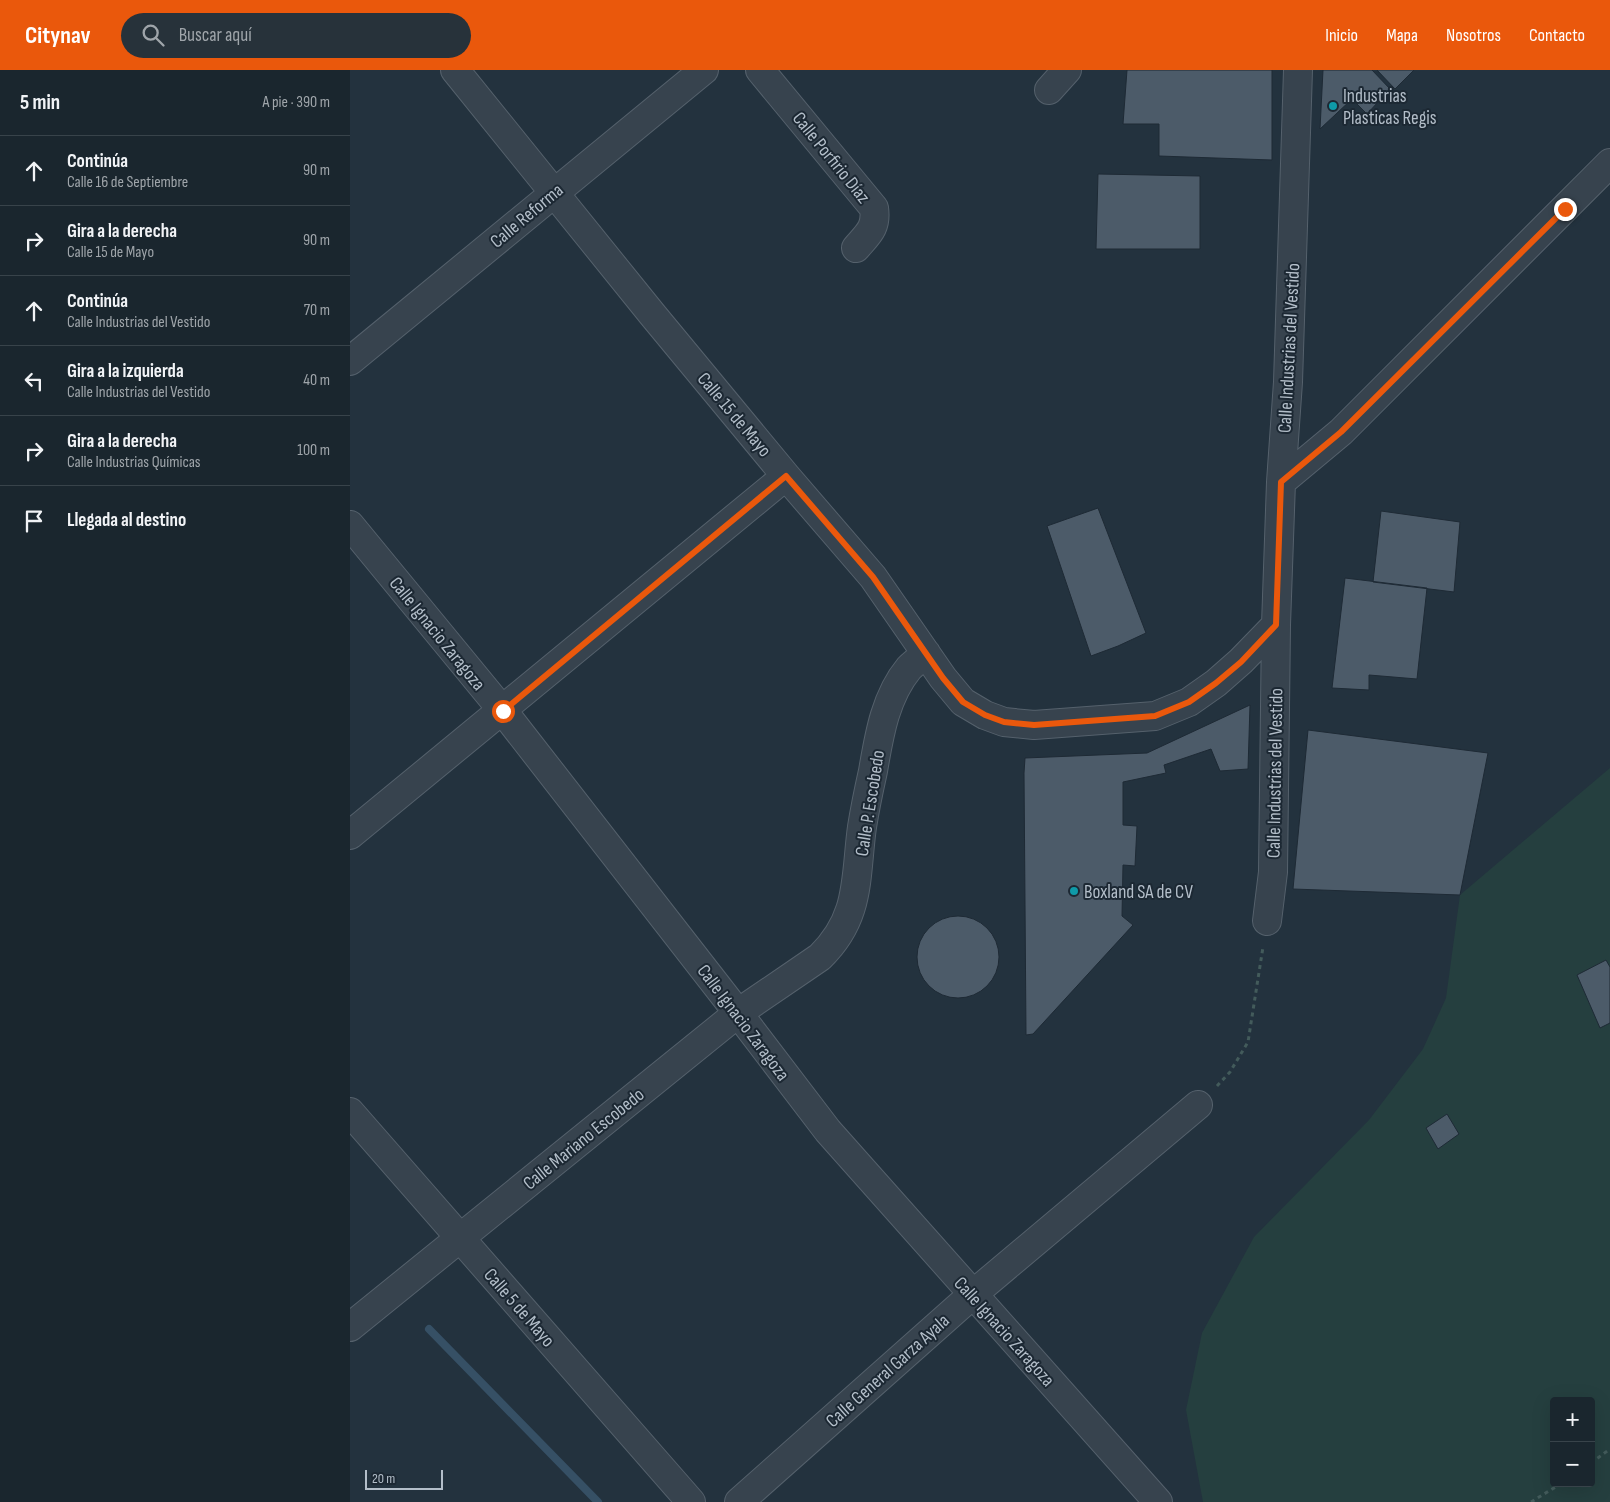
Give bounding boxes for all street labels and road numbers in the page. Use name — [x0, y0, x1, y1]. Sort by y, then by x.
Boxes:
street label: Calle Porfirio Díaz — [787, 108, 875, 208]
street label: Calle Reforma — [486, 179, 568, 253]
street label: Calle Industrias del Vestido — [1274, 262, 1305, 434]
street label: Calle 15 de Mayo — [692, 368, 776, 462]
street label: Calle Ignacio Zaragoza — [384, 572, 490, 695]
street label: Calle Industrias del Vestido — [1263, 688, 1288, 858]
street label: Calle P. Escobedo — [851, 748, 890, 858]
street label: Calle Ignacio Zaragoza — [692, 960, 794, 1086]
street label: Calle Mariano Escobedo — [519, 1083, 649, 1195]
street label: Calle 5 de Mayo — [478, 1264, 559, 1352]
street label: Calle Ignacio Zaragoza — [949, 1272, 1059, 1392]
street label: Calle General Garza Ayala — [821, 1310, 955, 1433]

